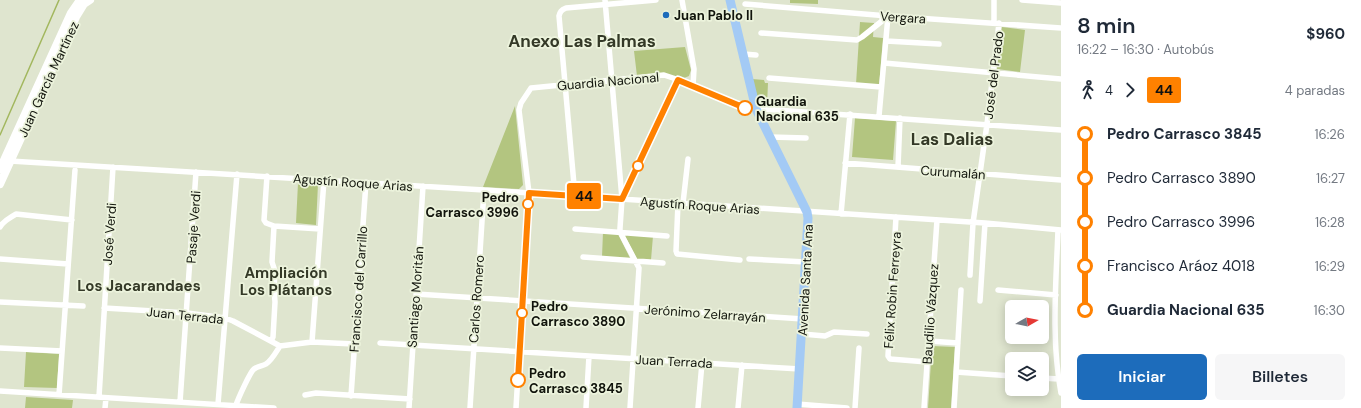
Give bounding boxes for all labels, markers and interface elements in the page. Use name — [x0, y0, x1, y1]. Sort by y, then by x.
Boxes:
place label: Juan Pablo II — [674, 7, 753, 24]
street label: Vergara — [879, 7, 927, 28]
marker: Juan Pablo II — [661, 10, 671, 20]
text: 8 min — [1077, 11, 1136, 40]
street label: Juan García Martínez — [14, 19, 83, 140]
text: $960 — [1306, 24, 1345, 44]
district label: Anexo Las Palmas — [508, 30, 656, 52]
street label: José del Prado — [980, 30, 1007, 120]
text: 16:22 – 16:30 · Autobús — [1077, 41, 1214, 58]
street label: Guardia Nacional — [556, 69, 660, 94]
icon: walk — [1077, 79, 1099, 101]
icon: forward — [1119, 79, 1141, 101]
text: 44 — [1155, 81, 1173, 99]
text: 4 — [1105, 82, 1113, 99]
text: 4 paradas — [1285, 82, 1345, 99]
place label: Guardia Nacional 635 — [756, 93, 839, 125]
marker: Guardia Nacional 635 — [737, 100, 753, 116]
text: Pedro Carrasco 3845 — [1107, 124, 1262, 144]
text: 16:26 — [1315, 126, 1345, 143]
district label: Las Dalias — [911, 128, 993, 150]
unlabelled marker — [632, 160, 644, 172]
street label: Curumalán — [920, 162, 986, 183]
text: Pedro Carrasco 3890 — [1107, 168, 1256, 188]
street label: Agustín Roque Arias — [292, 170, 413, 195]
text: 16:27 — [1316, 170, 1345, 187]
line badge: 44 — [566, 183, 602, 209]
text: 44 — [575, 187, 593, 205]
place label: Pedro Carrasco 3996 — [425, 189, 519, 221]
street label: Pasaje Verdi — [182, 190, 205, 264]
street label: Agustín Roque Arias — [639, 193, 760, 218]
marker: Pedro Carrasco 3996 — [522, 198, 534, 210]
street label: José Verdi — [99, 202, 120, 266]
text: Pedro Carrasco 3996 — [1107, 212, 1255, 232]
text: 16:28 — [1315, 214, 1345, 231]
street label: Avenida Santa Ana — [794, 224, 817, 336]
street label: Francisco del Carrillo — [346, 225, 371, 353]
street label: Félix Robin Ferreyra — [880, 231, 905, 349]
street label: Santiago Moritán — [403, 246, 428, 348]
street label: Carlos Romero — [465, 254, 488, 344]
text: Francisco Aráoz 4018 — [1107, 256, 1255, 276]
text: 16:29 — [1315, 258, 1345, 275]
district label: Ampliación Los Plátanos — [240, 263, 332, 300]
street label: Baudilio Vázquez — [919, 263, 942, 365]
district label: Los Jacarandaes — [77, 276, 201, 296]
place label: Pedro Carrasco 3890 — [531, 298, 625, 330]
north arrow — [1005, 300, 1049, 344]
map controls — [1005, 300, 1049, 396]
text: Guardia Nacional 635 — [1107, 300, 1265, 320]
street label: Jerónimo Zelarrayán — [644, 301, 766, 326]
text: 16:30 — [1314, 302, 1345, 319]
street label: Juan Terrada — [146, 303, 224, 328]
marker: Pedro Carrasco 3890 — [516, 307, 528, 319]
street label: Juan Terrada — [635, 351, 713, 372]
button: layers — [1005, 352, 1049, 396]
button: Iniciar — [1077, 354, 1207, 400]
button: Billetes — [1215, 354, 1345, 400]
place label: Pedro Carrasco 3845 — [529, 365, 623, 397]
marker: Pedro Carrasco 3845 — [510, 372, 526, 388]

